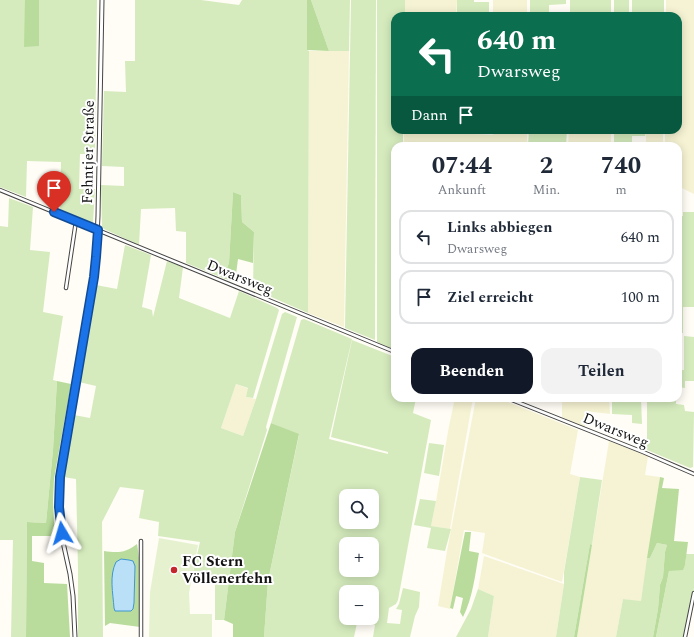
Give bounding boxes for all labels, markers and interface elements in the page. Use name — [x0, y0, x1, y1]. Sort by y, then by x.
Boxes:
text: 640 m — [477, 19, 556, 62]
icon: left — [411, 28, 463, 80]
text: Dwarsweg — [477, 58, 561, 85]
street label: Fehntjer Straße — [76, 100, 101, 204]
text: Dann — [411, 104, 447, 127]
icon: arrive — [455, 104, 477, 126]
text: 07:44 — [432, 148, 492, 184]
text: 2 — [540, 148, 553, 184]
text: 740 — [601, 148, 641, 184]
pin — [37, 171, 71, 212]
icon: arrive — [43, 177, 65, 199]
text: Ankunft — [438, 180, 486, 200]
text: Min. — [533, 180, 560, 200]
text: m — [615, 180, 627, 200]
text: Links abbiegen — [447, 216, 552, 239]
icon: left — [413, 226, 435, 248]
text: 640 m — [621, 226, 660, 249]
text: Dwarsweg — [447, 239, 507, 259]
street label: Dwarsweg — [203, 254, 276, 301]
icon: arrive — [413, 286, 435, 308]
text: Ziel erreicht — [447, 286, 533, 309]
text: 100 m — [621, 286, 660, 309]
button: Beenden — [411, 348, 533, 394]
button: Teilen — [541, 348, 662, 394]
street label: Dwarsweg — [579, 407, 652, 454]
map controls — [339, 489, 379, 625]
button: search — [339, 489, 379, 529]
position arrow — [41, 512, 83, 554]
button: + — [339, 537, 379, 577]
place label: FC Stern Völlenerfehn — [182, 550, 273, 590]
marker: FC Stern Völlenerfehn — [169, 565, 179, 575]
button: − — [339, 585, 379, 625]

